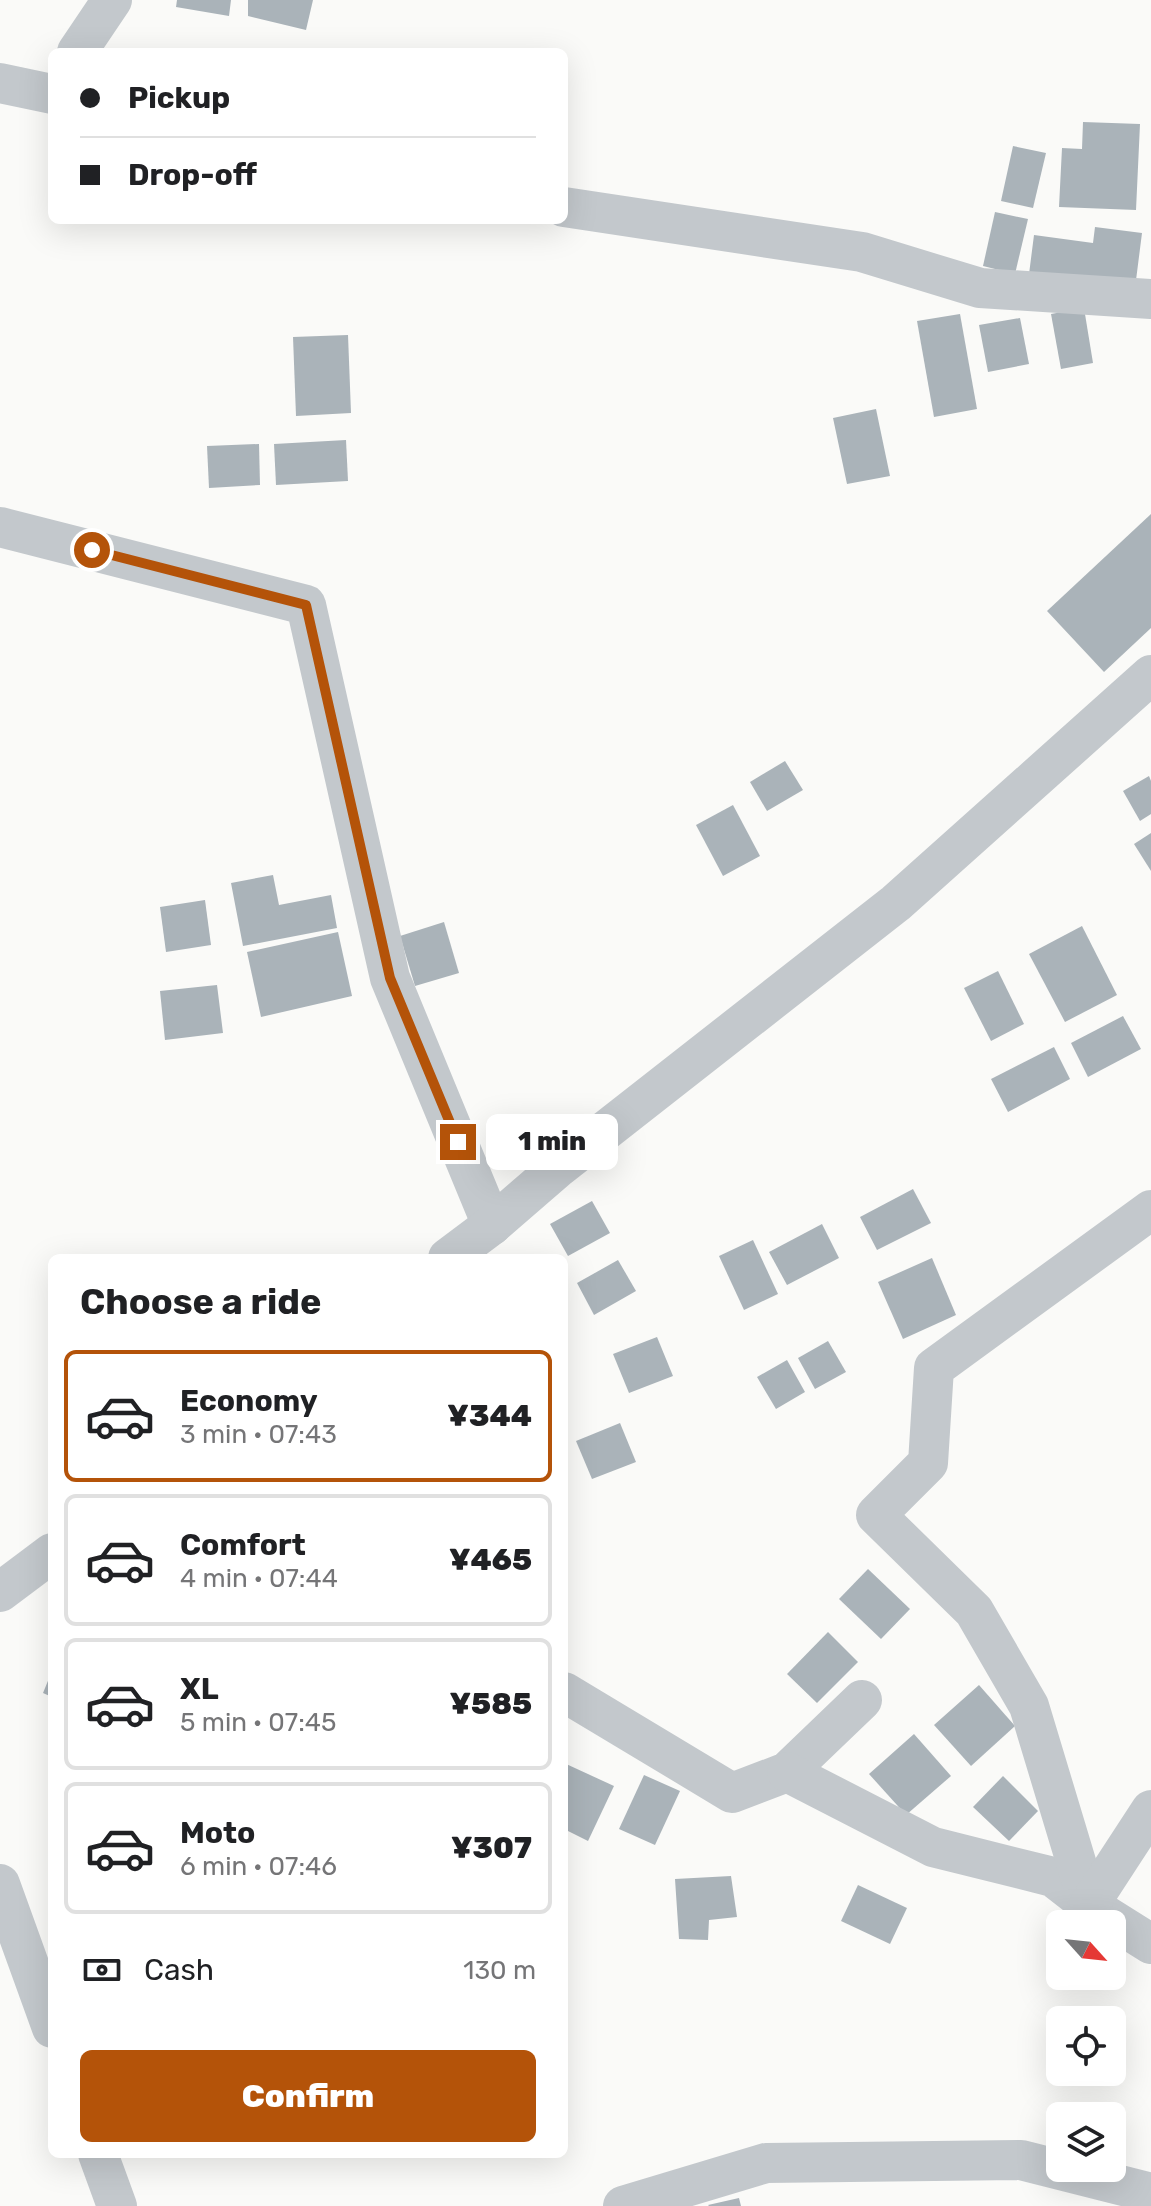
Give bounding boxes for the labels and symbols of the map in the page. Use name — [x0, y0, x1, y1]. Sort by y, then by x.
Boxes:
route start — [74, 532, 110, 568]
callout: 1 min — [486, 1114, 618, 1170]
route end — [440, 1124, 476, 1160]
north arrow — [1046, 1910, 1126, 1990]

